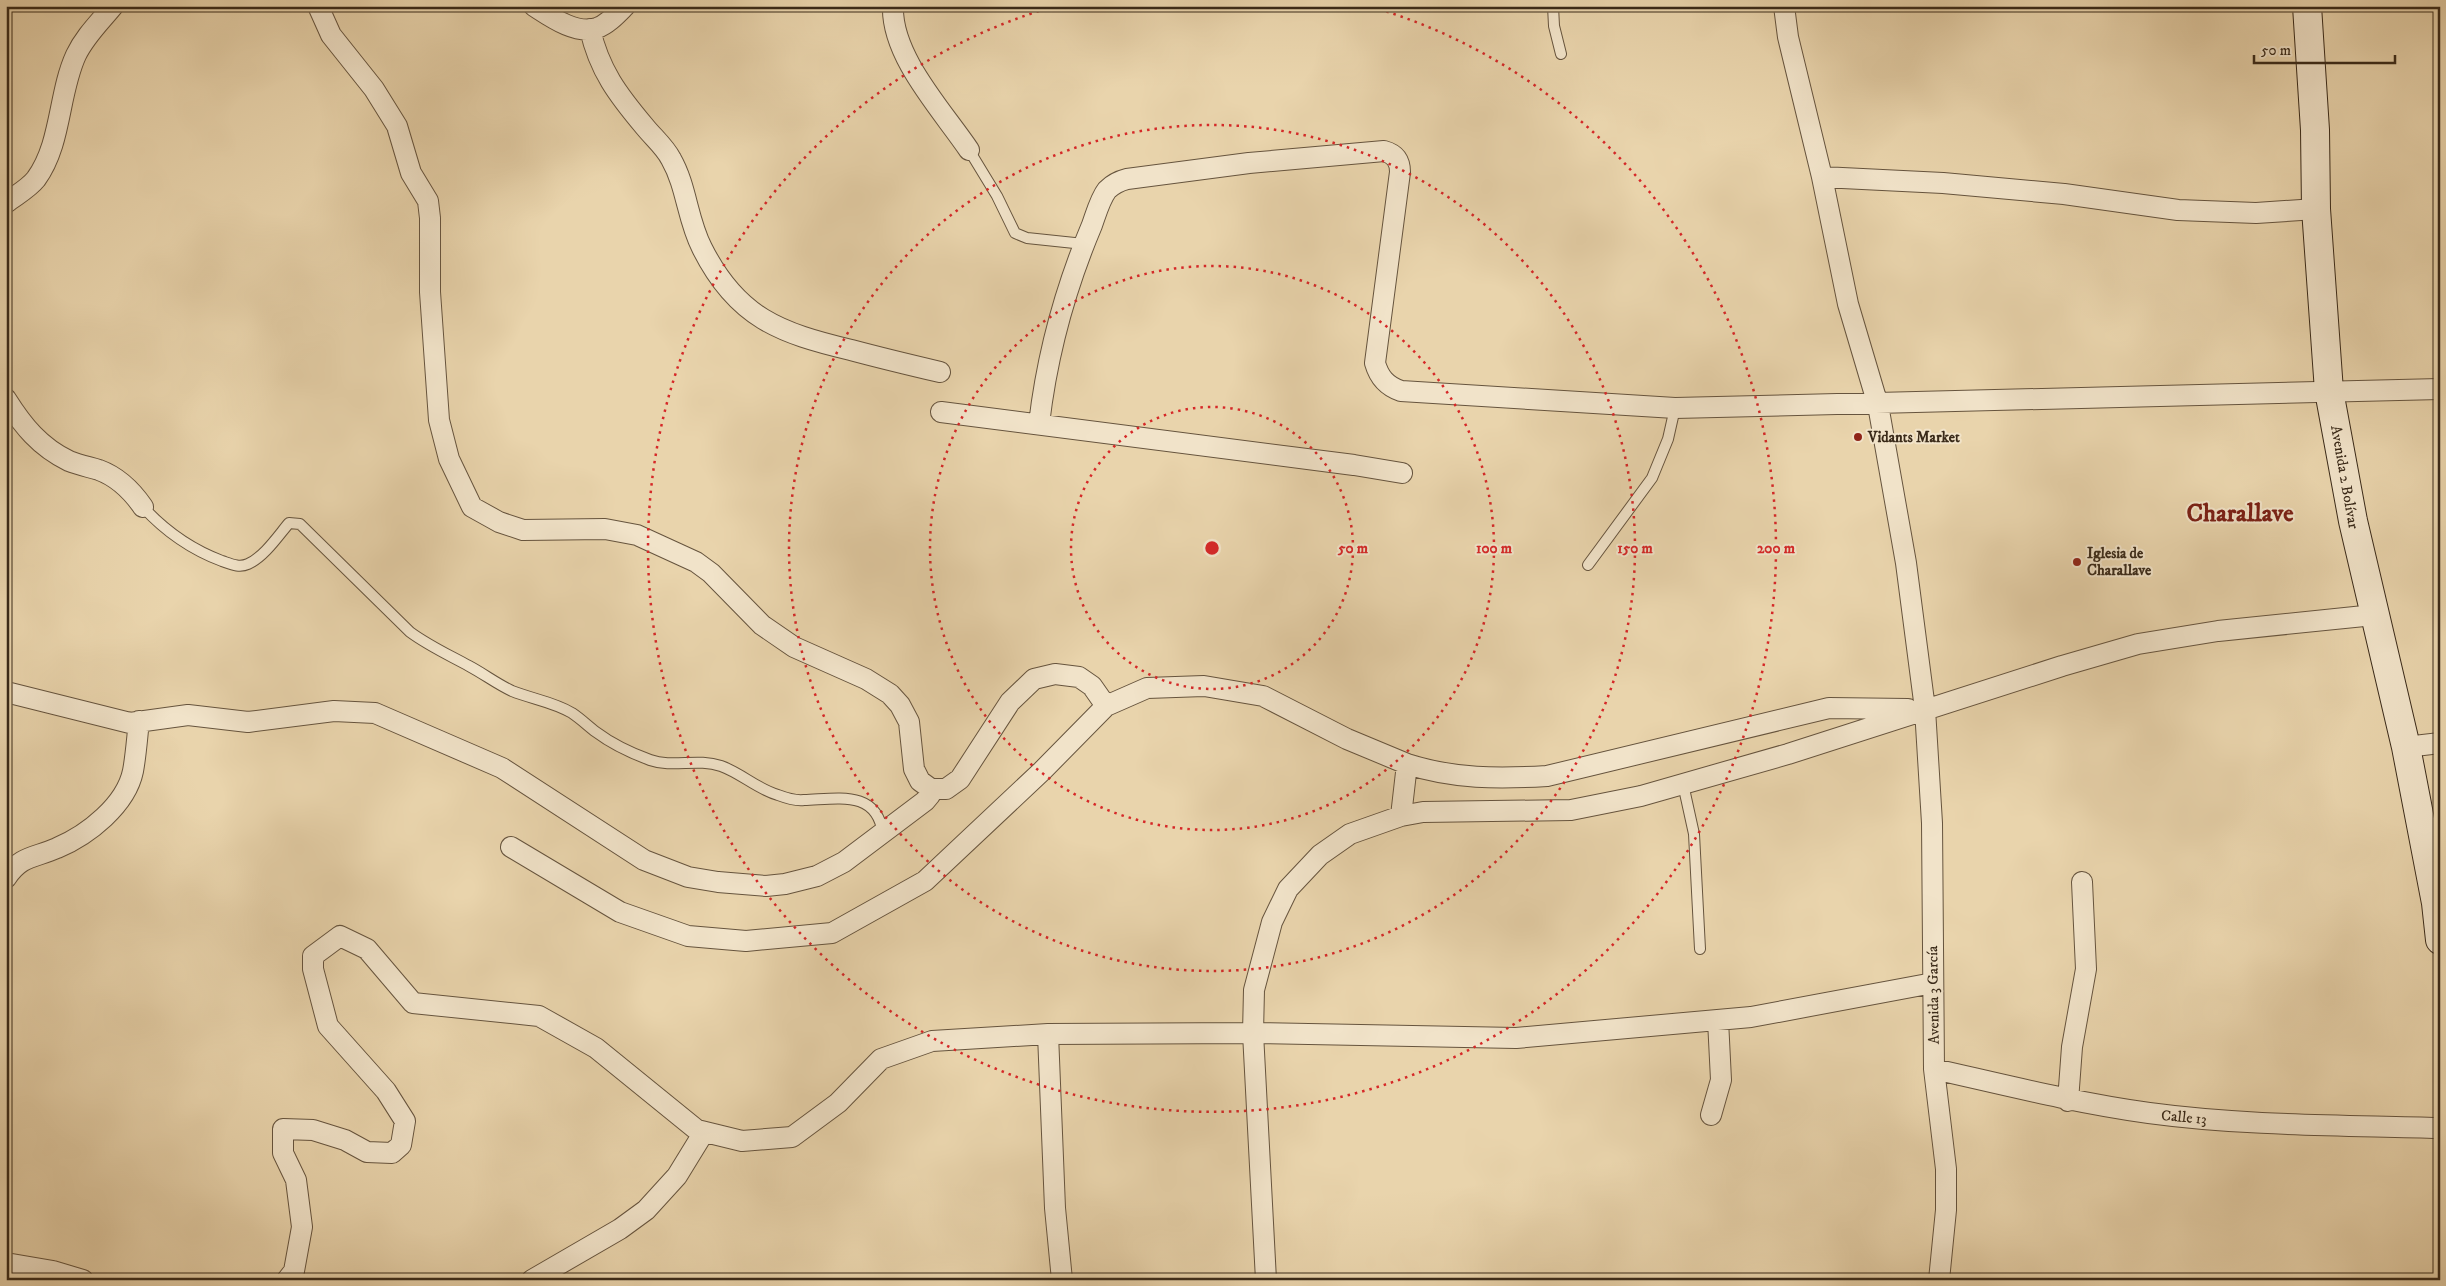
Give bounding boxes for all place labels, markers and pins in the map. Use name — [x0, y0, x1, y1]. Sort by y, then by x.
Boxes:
place label: Vidants Market — [1867, 428, 1960, 447]
marker: Vidants Market — [1852, 431, 1864, 443]
centre of rings — [1203, 539, 1221, 557]
place label: Iglesia de Charallave — [2087, 544, 2152, 580]
marker: Iglesia de Charallave — [2071, 556, 2083, 568]

